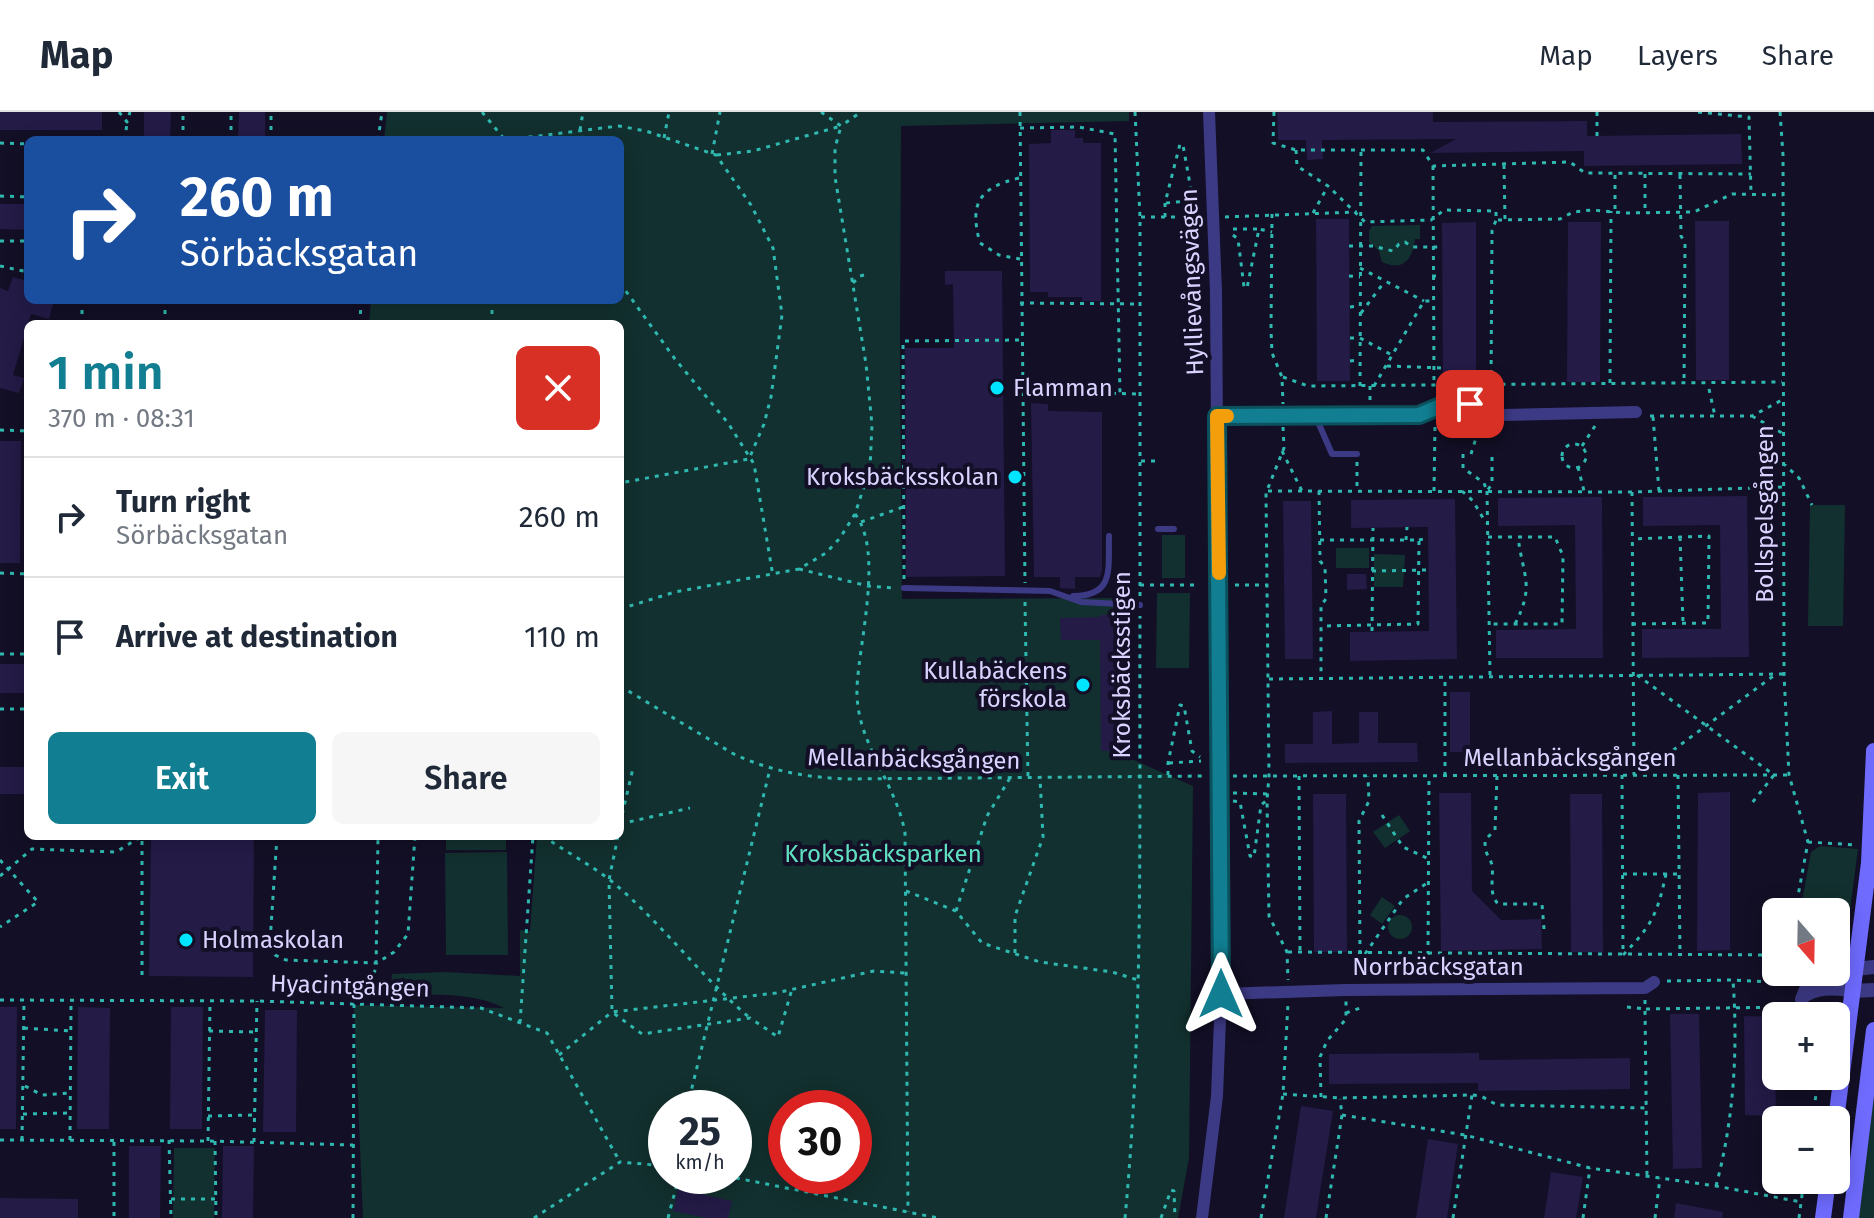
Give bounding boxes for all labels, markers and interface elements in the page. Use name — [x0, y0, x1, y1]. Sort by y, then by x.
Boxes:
text: Map — [40, 32, 113, 78]
text: Map — [1539, 39, 1593, 72]
text: Layers — [1637, 39, 1718, 72]
text: Share — [1762, 39, 1834, 72]
text: 260 m — [180, 164, 334, 231]
icon: right — [48, 168, 152, 272]
street label: Hyllievångsvägen — [1175, 188, 1209, 376]
text: Sörbäcksgatan — [180, 232, 418, 276]
text: 1 min — [48, 344, 164, 402]
button: close — [516, 346, 600, 430]
pin — [1436, 370, 1504, 438]
place label: Flamman — [1013, 374, 1113, 402]
marker: Flamman — [988, 379, 1006, 397]
icon: arrive — [1448, 382, 1492, 426]
text: 370 m · 08:31 — [48, 403, 195, 434]
street label: Bollspelsgången — [1751, 425, 1779, 603]
place label: Kroksbäcksskolan — [806, 463, 999, 491]
marker: Kroksbäcksskolan — [1006, 468, 1024, 486]
text: Turn right — [116, 484, 251, 520]
icon: right — [48, 495, 92, 539]
text: 260 m — [519, 499, 600, 535]
text: Sörbäcksgatan — [116, 520, 288, 551]
street label: Kroksbäcksstigen — [1108, 571, 1136, 759]
icon: arrive — [48, 615, 92, 659]
text: Arrive at destination — [116, 619, 398, 655]
text: 110 m — [524, 619, 600, 655]
place label: Kullabäckens förskola — [923, 657, 1067, 713]
marker: Kullabäckens förskola — [1074, 676, 1092, 694]
button: Exit — [48, 732, 316, 824]
button: Share — [332, 732, 600, 824]
street label: Mellanbäcksgången — [807, 743, 1021, 775]
street label: Mellanbäcksgången — [1463, 744, 1677, 772]
park label: Kroksbäcksparken — [784, 840, 982, 868]
north arrow — [1762, 898, 1850, 986]
map controls — [1762, 898, 1850, 1194]
place label: Holmaskolan — [202, 926, 344, 954]
marker: Holmaskolan — [177, 931, 195, 949]
position arrow — [1179, 952, 1263, 1036]
street label: Norrbäcksgatan — [1352, 953, 1524, 981]
street label: Hyacintgången — [270, 969, 430, 1003]
button: + — [1762, 1002, 1850, 1090]
speed limit sign: 30 — [768, 1090, 872, 1194]
button: − — [1762, 1106, 1850, 1194]
text: 25 — [679, 1108, 721, 1156]
text: km/h — [675, 1150, 725, 1174]

